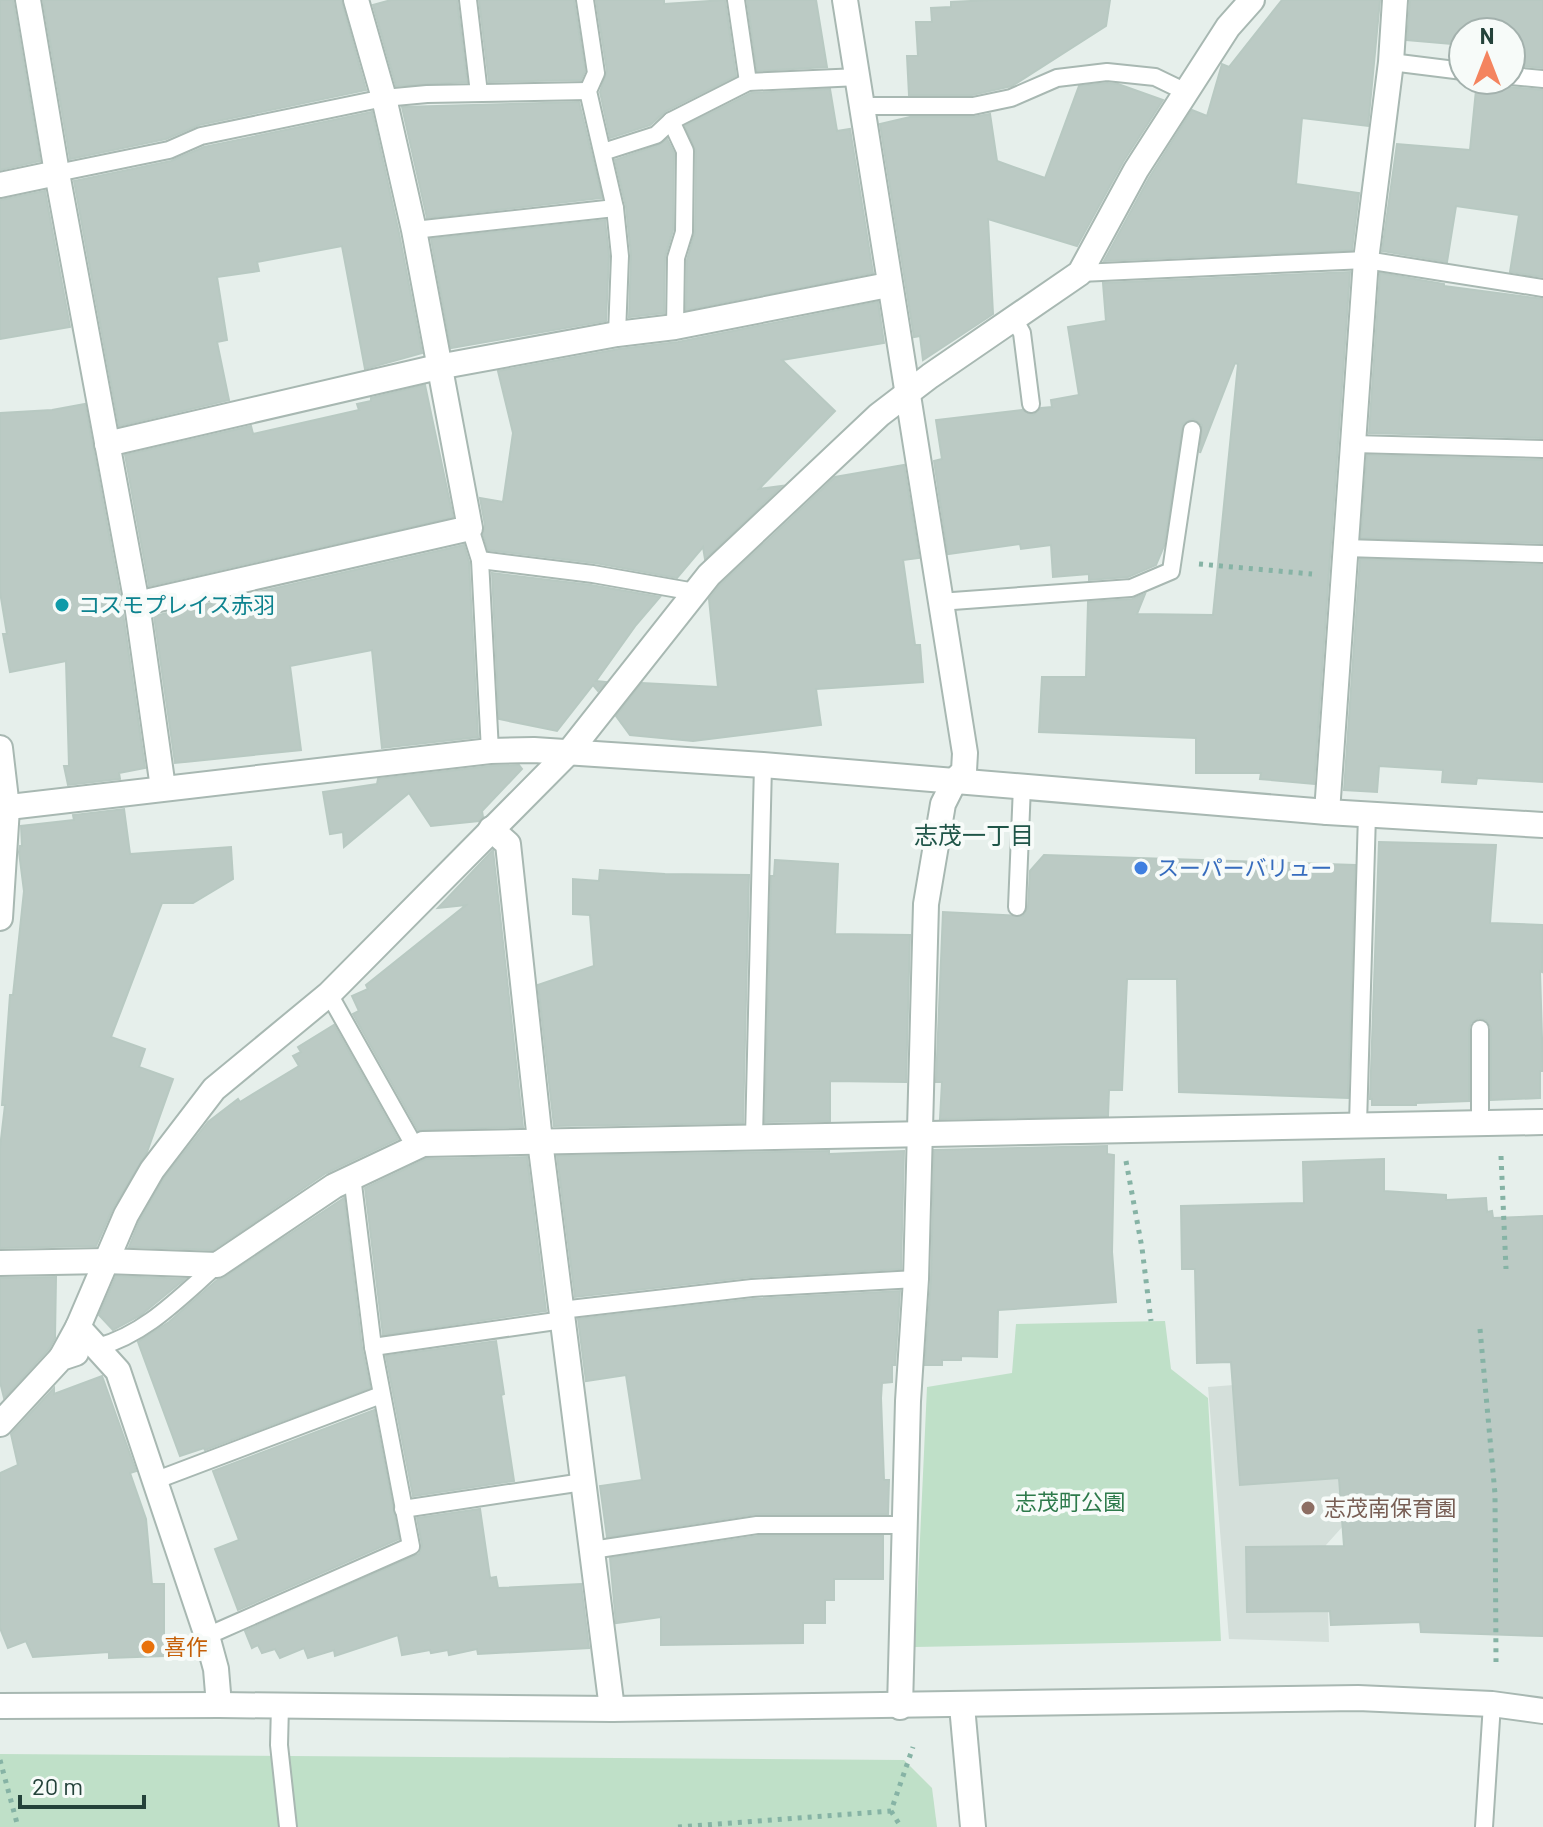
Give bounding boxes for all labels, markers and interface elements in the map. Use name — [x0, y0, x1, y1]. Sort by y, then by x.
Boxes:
north arrow — [1447, 16, 1527, 96]
text: N — [1480, 22, 1494, 48]
place label: コスモプレイス赤羽 — [78, 591, 275, 617]
marker: コスモプレイス赤羽 — [53, 596, 71, 614]
district label: 志茂一丁目 — [914, 820, 1034, 849]
place label: スーパーバリュー — [1157, 854, 1333, 880]
marker: スーパーバリュー — [1132, 859, 1150, 877]
park label: 志茂町公園 — [1015, 1488, 1125, 1514]
place label: 志茂南保育園 — [1324, 1494, 1456, 1520]
marker: 志茂南保育園 — [1299, 1499, 1317, 1517]
place label: 喜作 — [164, 1633, 208, 1659]
marker: 喜作 — [139, 1638, 157, 1656]
scale bar — [20, 1759, 144, 1809]
text: 20 m — [32, 1771, 83, 1800]

